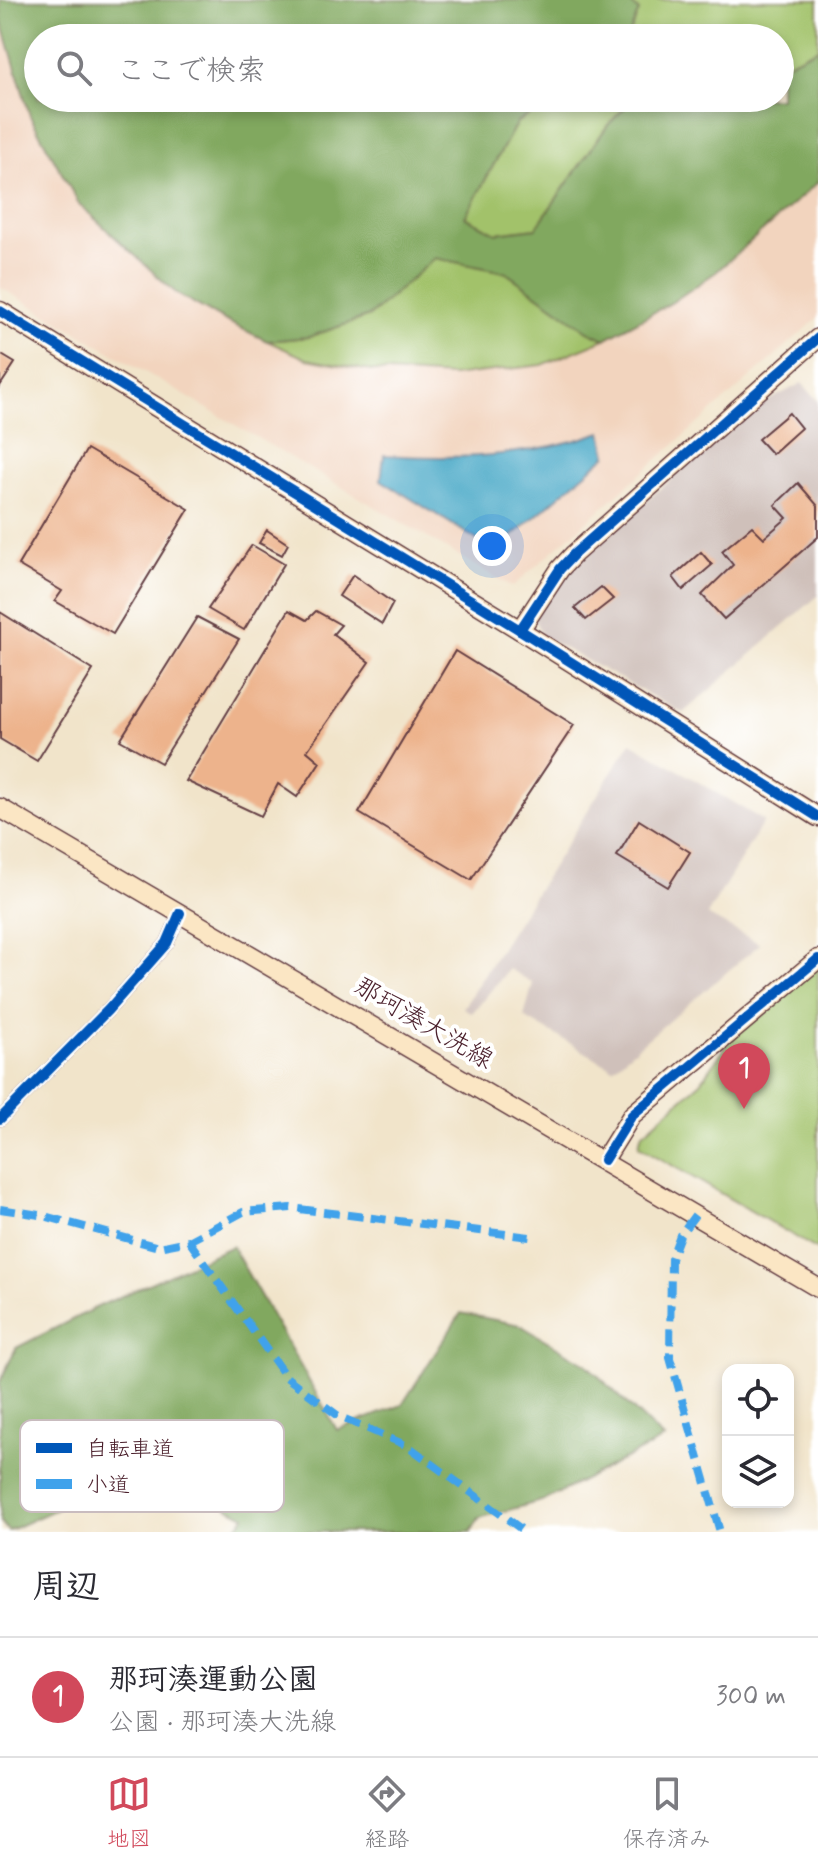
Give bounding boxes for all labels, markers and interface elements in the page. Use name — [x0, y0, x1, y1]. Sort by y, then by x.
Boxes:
search box — [24, 24, 794, 112]
icon: search — [52, 46, 96, 90]
text: ここで検索 — [116, 52, 266, 91]
your location — [472, 526, 512, 566]
street label: 那珂湊大洗線 — [347, 970, 499, 1078]
pin: 1 — [718, 1043, 770, 1109]
map controls — [722, 1364, 794, 1508]
button: locate — [722, 1364, 794, 1436]
legend — [20, 1420, 284, 1512]
text: 自転車道 — [86, 1436, 174, 1464]
button: layers — [722, 1436, 794, 1508]
text: 小道 — [86, 1472, 130, 1500]
text: 周辺 — [32, 1565, 100, 1610]
text: 那珂湊運動公園 — [108, 1661, 318, 1700]
text: 1 — [52, 1680, 64, 1714]
text: 300 m — [716, 1680, 786, 1714]
text: 公園 · 那珂湊大洗線 — [108, 1706, 336, 1740]
tab: 地図 — [107, 1772, 151, 1854]
tab: 経路 — [365, 1772, 409, 1854]
tab: 保存済み — [623, 1772, 711, 1854]

